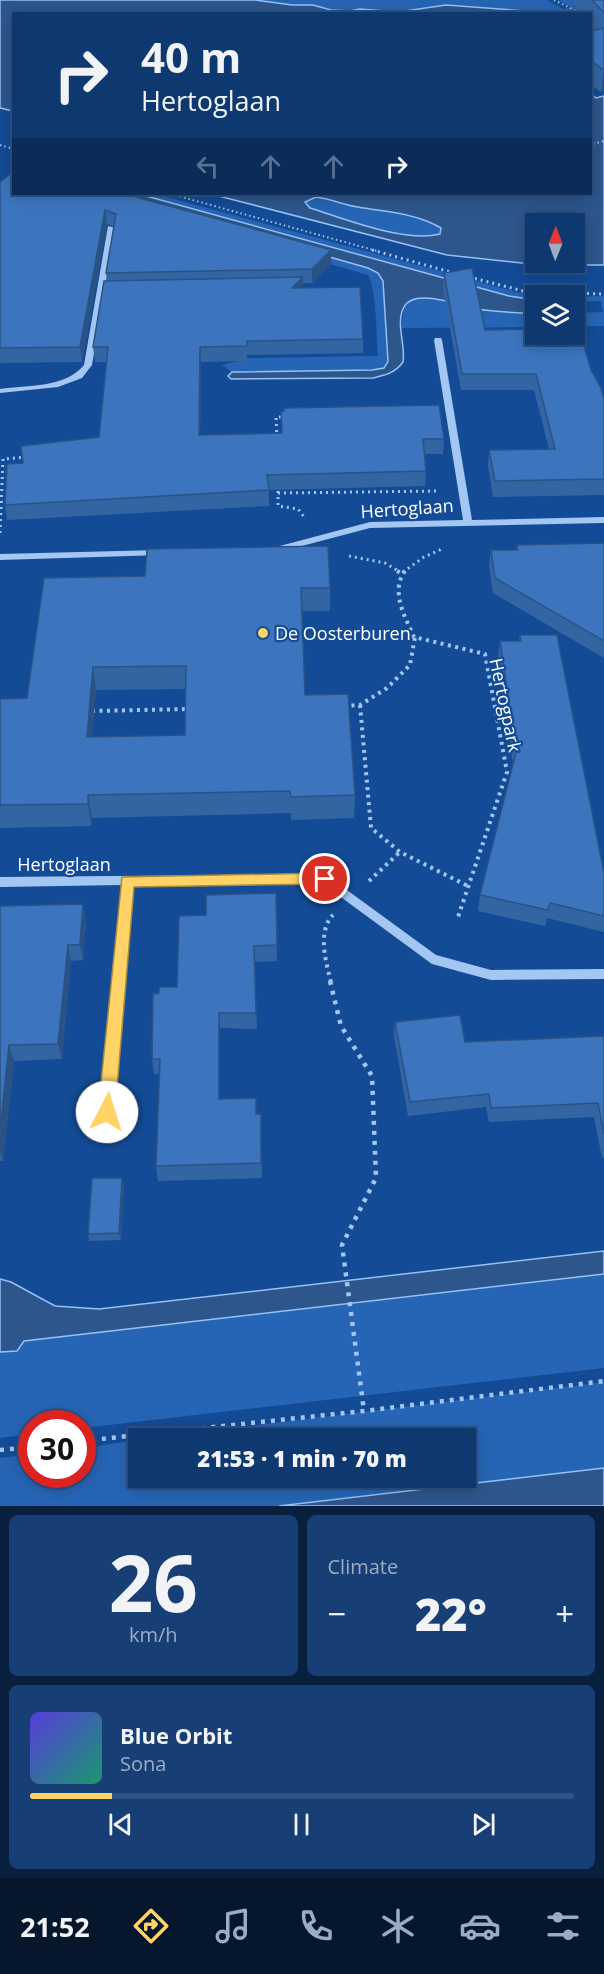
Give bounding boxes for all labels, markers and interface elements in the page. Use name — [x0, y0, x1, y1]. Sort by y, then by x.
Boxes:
text: 40 m — [141, 28, 241, 85]
icon: right — [42, 36, 120, 114]
text: Hertoglaan — [141, 82, 281, 119]
icon: left — [191, 150, 224, 183]
icon: ahead — [254, 150, 287, 183]
icon: ahead — [317, 150, 350, 183]
icon: right — [380, 150, 413, 183]
north arrow — [525, 213, 585, 273]
map controls — [525, 213, 585, 345]
button: layers — [525, 285, 585, 345]
street label: Hertoglaan — [360, 493, 454, 523]
place label: De Oosterburen — [275, 621, 411, 645]
marker: De Oosterburen — [256, 626, 270, 640]
street label: Hertogpark — [484, 656, 528, 755]
street label: Hertoglaan — [17, 852, 111, 876]
pin — [299, 853, 350, 904]
icon: arrive — [308, 862, 341, 895]
position arrow — [75, 1080, 139, 1144]
speed limit sign: 30 — [18, 1410, 96, 1488]
text: 21:53 · 1 min · 70 m — [197, 1443, 407, 1473]
text: 26 — [109, 1529, 198, 1635]
text: Climate — [328, 1553, 398, 1580]
text: 22° — [415, 1583, 487, 1644]
text: − — [328, 1591, 346, 1636]
text: + — [555, 1591, 574, 1636]
text: km/h — [129, 1621, 178, 1648]
text: Blue Orbit — [120, 1720, 232, 1750]
text: Sona — [120, 1750, 166, 1777]
icon: previous — [104, 1808, 137, 1841]
icon: pause — [285, 1808, 318, 1841]
icon: next — [467, 1808, 500, 1841]
icon: directions — [130, 1905, 172, 1947]
icon: music — [212, 1905, 254, 1947]
icon: phone — [295, 1905, 337, 1947]
icon: climate — [377, 1905, 419, 1947]
icon: car — [459, 1905, 501, 1947]
icon: filters — [542, 1905, 584, 1947]
text: 21:52 — [20, 1908, 90, 1945]

